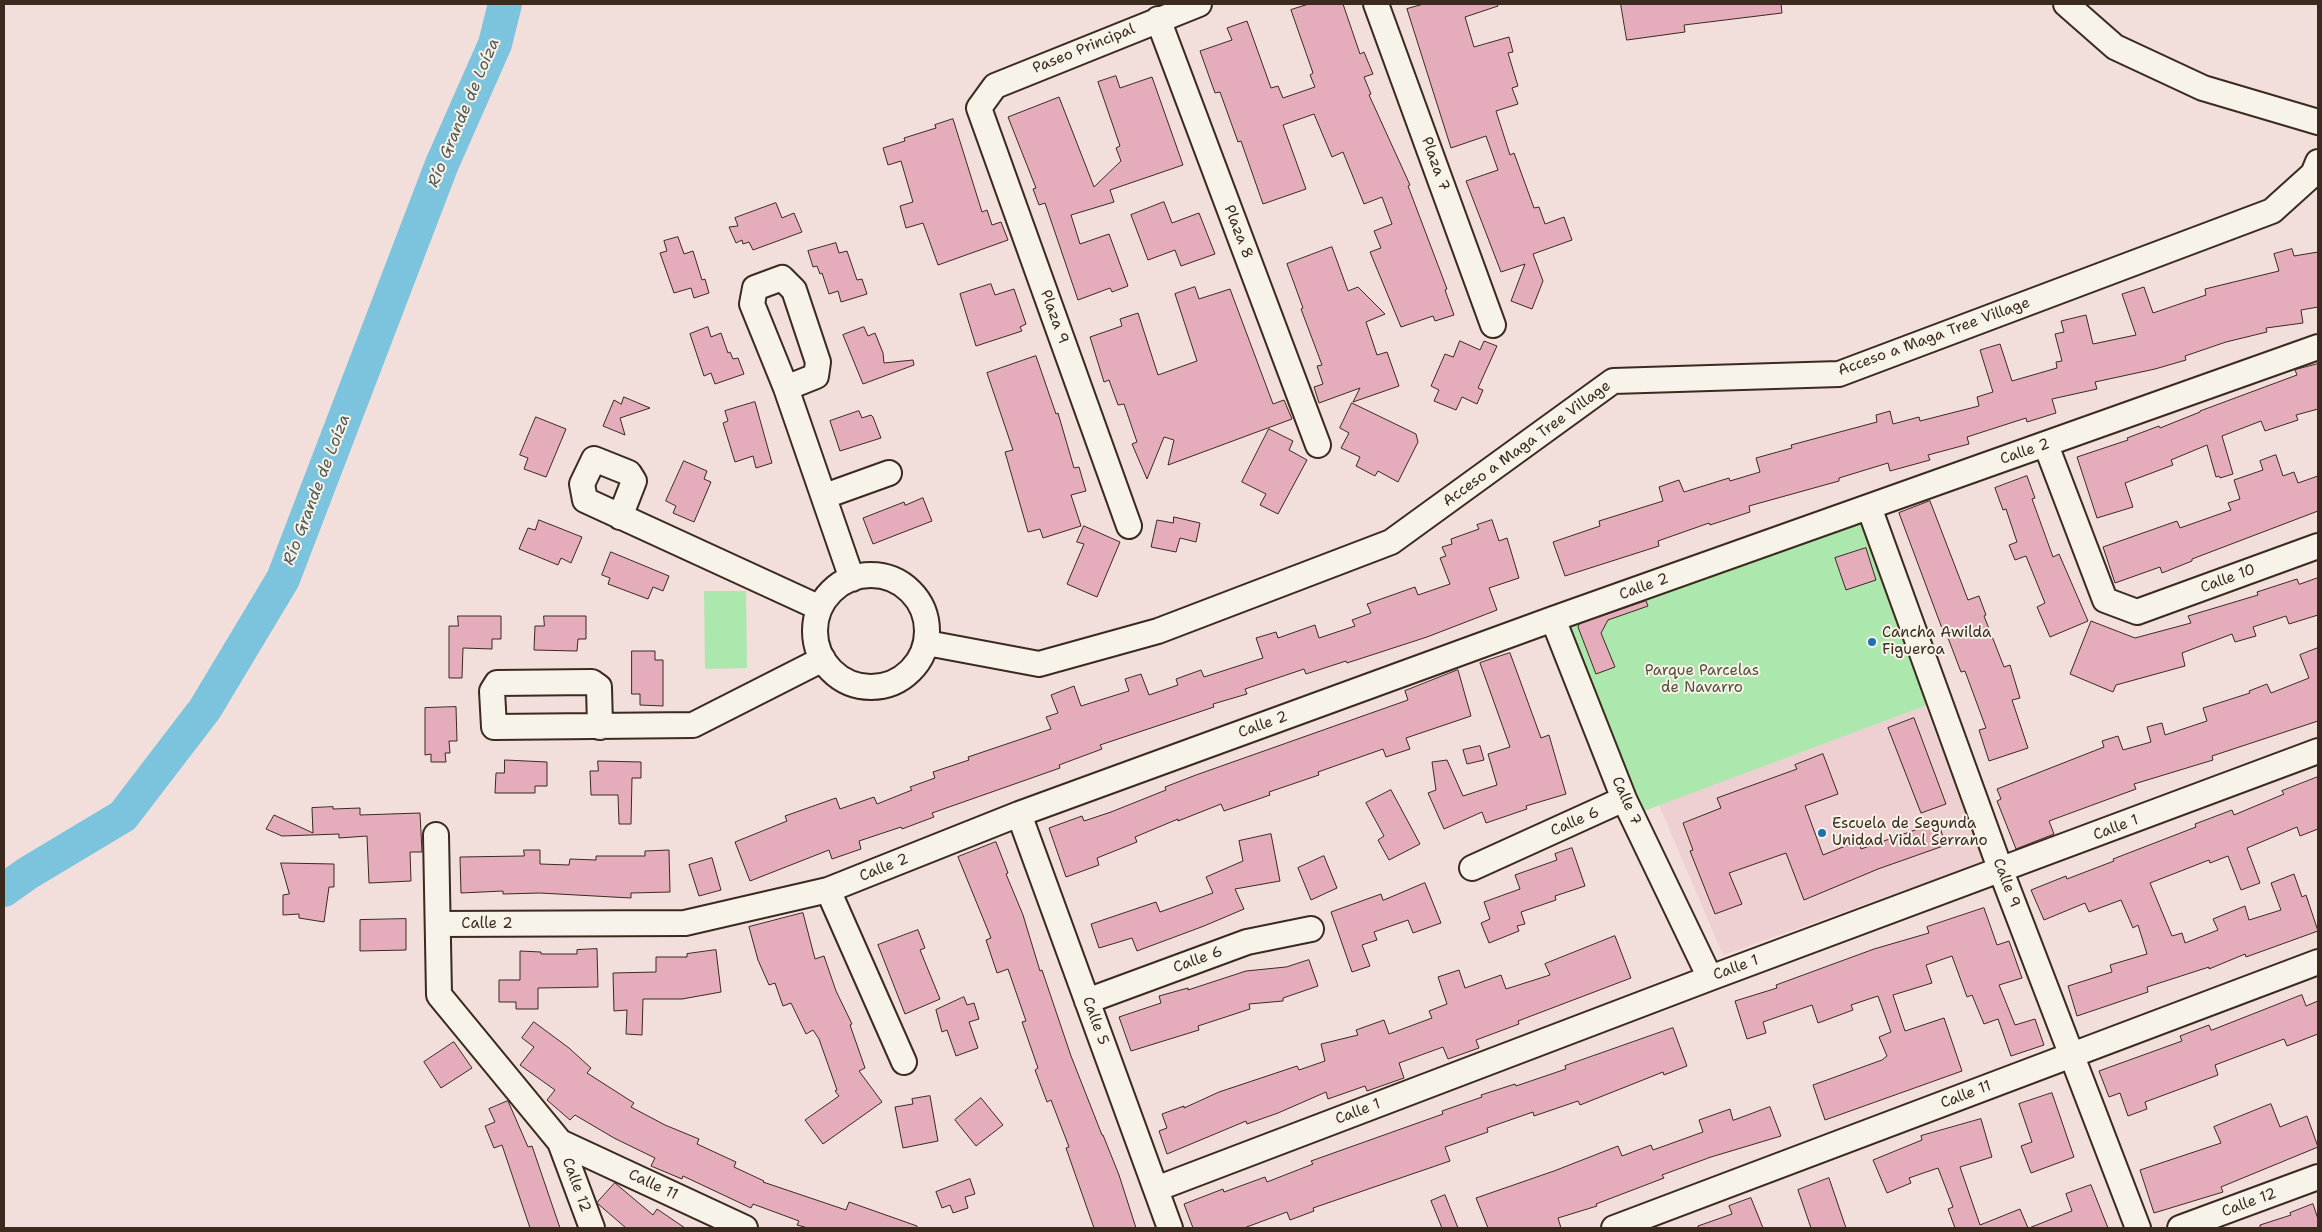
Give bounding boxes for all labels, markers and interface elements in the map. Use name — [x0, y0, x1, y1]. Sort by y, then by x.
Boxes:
street label: Paseo Principal — [1030, 20, 1138, 78]
water label: Río Grande de Loíza — [424, 36, 504, 190]
street label: Plaza 7 — [1417, 135, 1453, 193]
street label: Plaza 8 — [1220, 203, 1256, 261]
street label: Plaza 9 — [1036, 288, 1072, 346]
street label: Acceso a Maga Tree Village — [1836, 294, 2032, 380]
street label: Acceso a Maga Tree Village — [1440, 377, 1614, 511]
water label: Río Grande de Loíza — [279, 412, 355, 568]
street label: Calle 2 — [1998, 435, 2052, 469]
street label: Calle 10 — [2198, 561, 2258, 597]
street label: Calle 2 — [1617, 570, 1671, 604]
place label: Cancha Awilda Figueroa — [1882, 624, 1991, 659]
marker: Cancha Awilda Figueroa — [1866, 636, 1878, 648]
park label: Parque Parcelas de Navarro — [1645, 662, 1759, 697]
street label: Calle 2 — [1236, 708, 1290, 742]
street label: Calle 7 — [1607, 774, 1645, 828]
street label: Calle 6 — [1548, 803, 1602, 841]
street label: Calle 1 — [2091, 811, 2141, 845]
place label: Escuela de Segunda Unidad Vidal Serrano — [1832, 815, 1988, 850]
marker: Escuela de Segunda Unidad Vidal Serrano — [1816, 827, 1828, 839]
street label: Calle 2 — [857, 850, 911, 886]
street label: Calle 9 — [1988, 856, 2024, 910]
street label: Calle 2 — [461, 915, 513, 933]
street label: Calle 6 — [1171, 943, 1225, 977]
street label: Calle 1 — [1711, 952, 1761, 984]
street label: Calle 5 — [1078, 994, 1112, 1048]
street label: Calle 11 — [1938, 1077, 1994, 1113]
street label: Calle 1 — [1333, 1095, 1383, 1129]
street label: Calle 12 — [558, 1155, 594, 1215]
street label: Calle 11 — [625, 1166, 681, 1204]
street label: Calle 12 — [2219, 1185, 2279, 1221]

